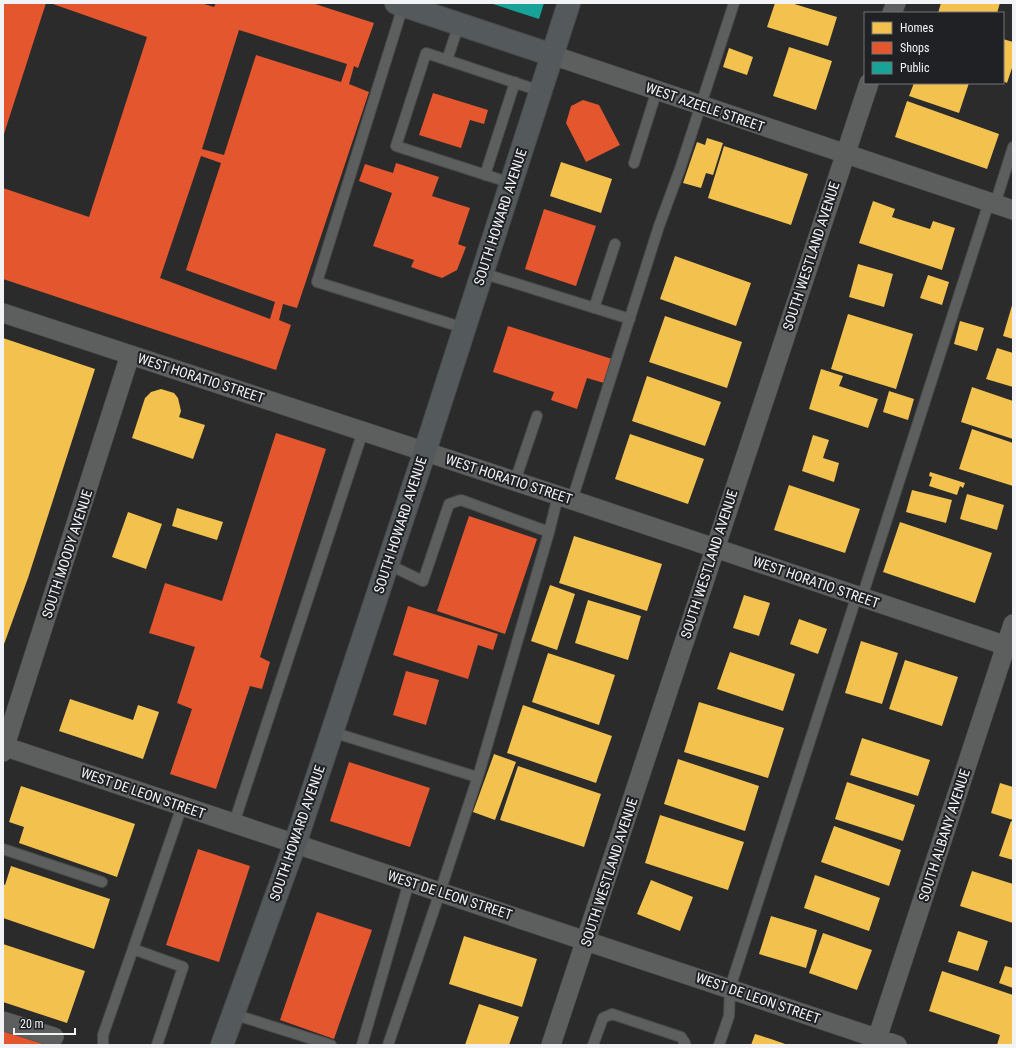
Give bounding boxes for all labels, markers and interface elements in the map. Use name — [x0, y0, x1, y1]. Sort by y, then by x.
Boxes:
legend — [864, 12, 1004, 84]
text: Homes — [900, 21, 934, 35]
text: Shops — [900, 41, 929, 55]
text: Public — [900, 61, 930, 75]
street label: WEST AZEELE STREET — [643, 79, 767, 135]
street label: SOUTH HOWARD AVENUE — [470, 147, 530, 287]
street label: SOUTH WESTLAND AVENUE — [779, 180, 843, 332]
street label: WEST HORATIO STREET — [135, 350, 267, 406]
street label: WEST HORATIO STREET — [443, 451, 575, 507]
street label: SOUTH HOWARD AVENUE — [370, 455, 430, 595]
street label: SOUTH MOODY AVENUE — [39, 488, 95, 620]
street label: SOUTH WESTLAND AVENUE — [677, 488, 741, 640]
street label: WEST HORATIO STREET — [751, 553, 881, 611]
street label: SOUTH HOWARD AVENUE — [266, 763, 328, 903]
street label: WEST DE LEON STREET — [79, 764, 207, 822]
street label: SOUTH ALBANY AVENUE — [915, 767, 973, 903]
street label: SOUTH WESTLAND AVENUE — [577, 796, 641, 948]
street label: WEST DE LEON STREET — [385, 867, 515, 923]
street label: WEST DE LEON STREET — [694, 969, 822, 1027]
scale bar — [14, 1010, 75, 1036]
text: 20 m — [20, 1017, 44, 1031]

